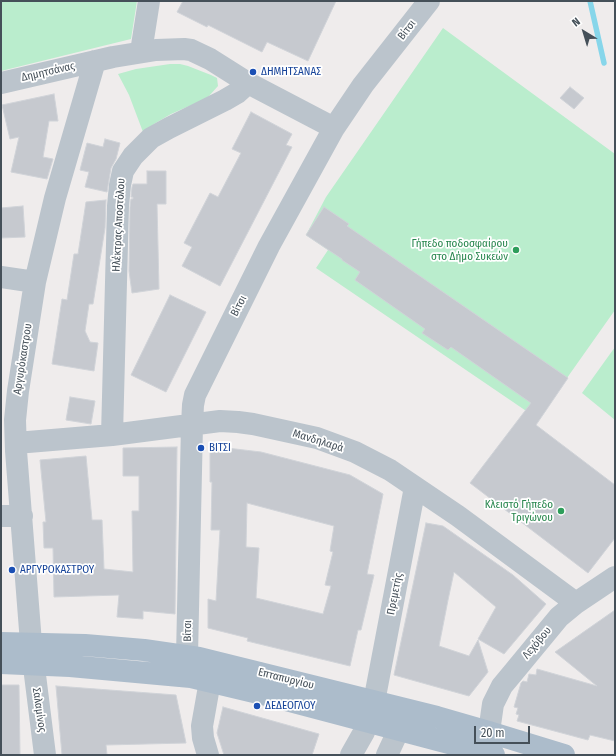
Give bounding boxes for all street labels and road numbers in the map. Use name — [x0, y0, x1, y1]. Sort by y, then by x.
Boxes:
street label: Βίτσι — [395, 17, 419, 43]
street label: Δημητσάνας — [20, 59, 76, 85]
street label: Ηλέκτρας Αποστόλου — [110, 178, 128, 272]
street label: Βίτσι — [228, 293, 250, 319]
street label: Αργυρόκαστρου — [11, 322, 35, 396]
street label: Μανδηλαρά — [291, 427, 345, 455]
street label: Πρεμετής — [384, 572, 406, 616]
street label: Βίτσι — [181, 620, 195, 642]
street label: Λεχόβου — [520, 624, 554, 662]
street label: Επταπυργίου — [257, 666, 315, 692]
street label: Σαλαμίνος — [29, 687, 49, 733]

